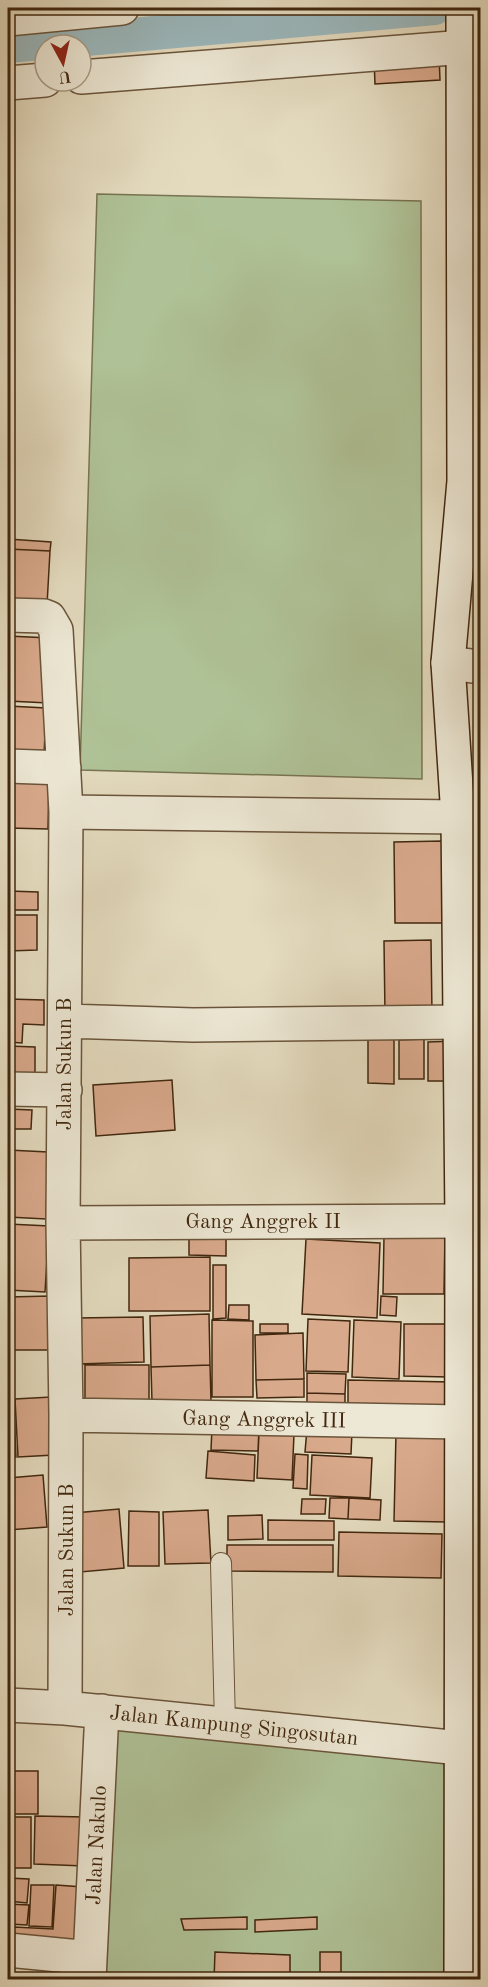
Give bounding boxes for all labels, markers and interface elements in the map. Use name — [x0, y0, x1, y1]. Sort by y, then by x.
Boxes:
north arrow — [33, 33, 93, 93]
text: U — [57, 67, 72, 85]
street label: Jalan Sukun B — [55, 997, 76, 1131]
street label: Gang Anggrek II — [185, 1212, 341, 1233]
street label: Gang Anggrek III — [182, 1409, 346, 1432]
street label: Jalan Sukun B — [57, 1483, 78, 1617]
street label: Jalan Kampung Singosutan — [109, 1703, 359, 1750]
street label: Jalan Nakulo — [84, 1785, 111, 1905]

